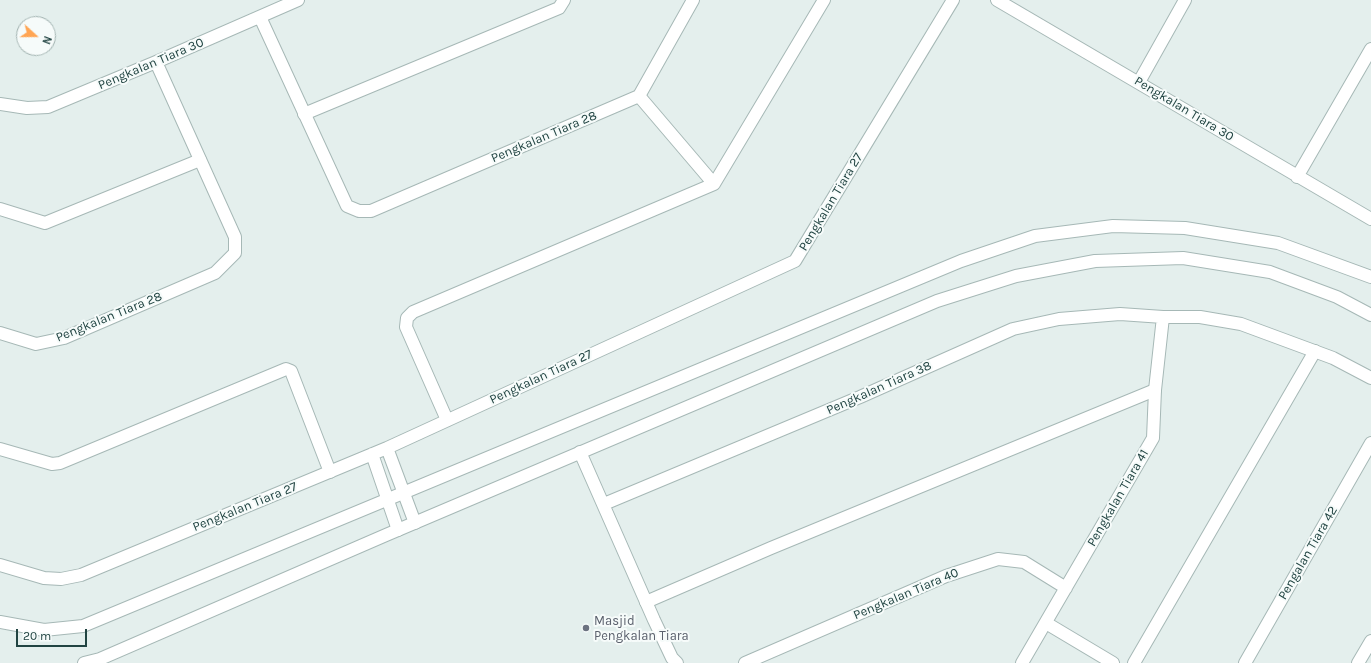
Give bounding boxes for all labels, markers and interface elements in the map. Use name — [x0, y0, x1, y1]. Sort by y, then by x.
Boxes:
north arrow — [16, 16, 56, 56]
text: N — [39, 34, 54, 46]
street label: Pengkalan Tiara 30 — [96, 35, 206, 93]
street label: Pengkalan Tiara 30 — [1131, 73, 1237, 145]
street label: Pengkalan Tiara 28 — [489, 108, 599, 166]
street label: Pengkalan Tiara 27 — [796, 150, 866, 254]
street label: Pengkalan Tiara 28 — [54, 289, 164, 345]
street label: Pengkalan Tiara 27 — [487, 346, 595, 408]
street label: Pengkalan Tiara 38 — [824, 358, 934, 418]
street label: Pengkalan Tiara 41 — [1084, 447, 1152, 549]
street label: Pengkalan Tiara 27 — [190, 479, 300, 535]
street label: Pengalan Tiara 42 — [1275, 504, 1341, 602]
street label: Pengkalan Tiara 40 — [851, 565, 961, 623]
place label: Masjid Pengkalan Tiara — [594, 613, 689, 644]
scale bar — [18, 621, 89, 647]
marker: Masjid Pengkalan Tiara — [581, 623, 591, 633]
text: 20 m — [23, 629, 51, 643]

